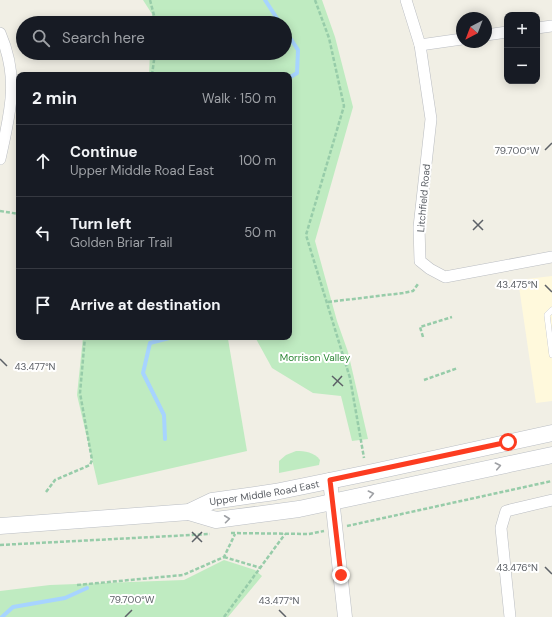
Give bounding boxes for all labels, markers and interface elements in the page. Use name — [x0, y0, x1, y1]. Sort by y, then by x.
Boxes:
north arrow — [456, 12, 492, 48]
map controls — [504, 12, 540, 84]
button: + — [504, 12, 540, 48]
search box — [16, 16, 292, 60]
icon: search — [30, 27, 52, 49]
text: Search here — [62, 28, 145, 48]
button: − — [504, 48, 540, 84]
text: 2 min — [32, 87, 77, 109]
text: Walk · 150 m — [202, 90, 276, 107]
text: Continue — [70, 142, 138, 162]
text: 79.700°W — [495, 144, 540, 157]
icon: ahead — [32, 150, 54, 172]
text: 100 m — [239, 152, 276, 169]
text: Upper Middle Road East — [70, 162, 214, 179]
street label: Litchfield Road — [414, 163, 433, 233]
text: Turn left — [70, 214, 131, 234]
icon: left — [32, 222, 54, 244]
text: 50 m — [244, 224, 276, 241]
text: Golden Briar Trail — [70, 234, 172, 251]
text: 43.475°N — [496, 278, 538, 291]
icon: arrive — [32, 294, 54, 316]
text: Arrive at destination — [70, 295, 221, 315]
park label: Morrison Valley — [280, 351, 351, 364]
text: 43.477°N — [14, 360, 56, 373]
route start — [499, 433, 517, 451]
one-way arrow — [494, 463, 501, 471]
street label: Upper Middle Road East — [209, 477, 320, 508]
one-way arrow — [367, 491, 374, 499]
one-way arrow — [224, 515, 230, 524]
text: 43.476°N — [496, 561, 538, 574]
route end — [332, 566, 350, 584]
text: 79.700°W — [110, 593, 155, 606]
text: 43.477°N — [258, 594, 300, 607]

